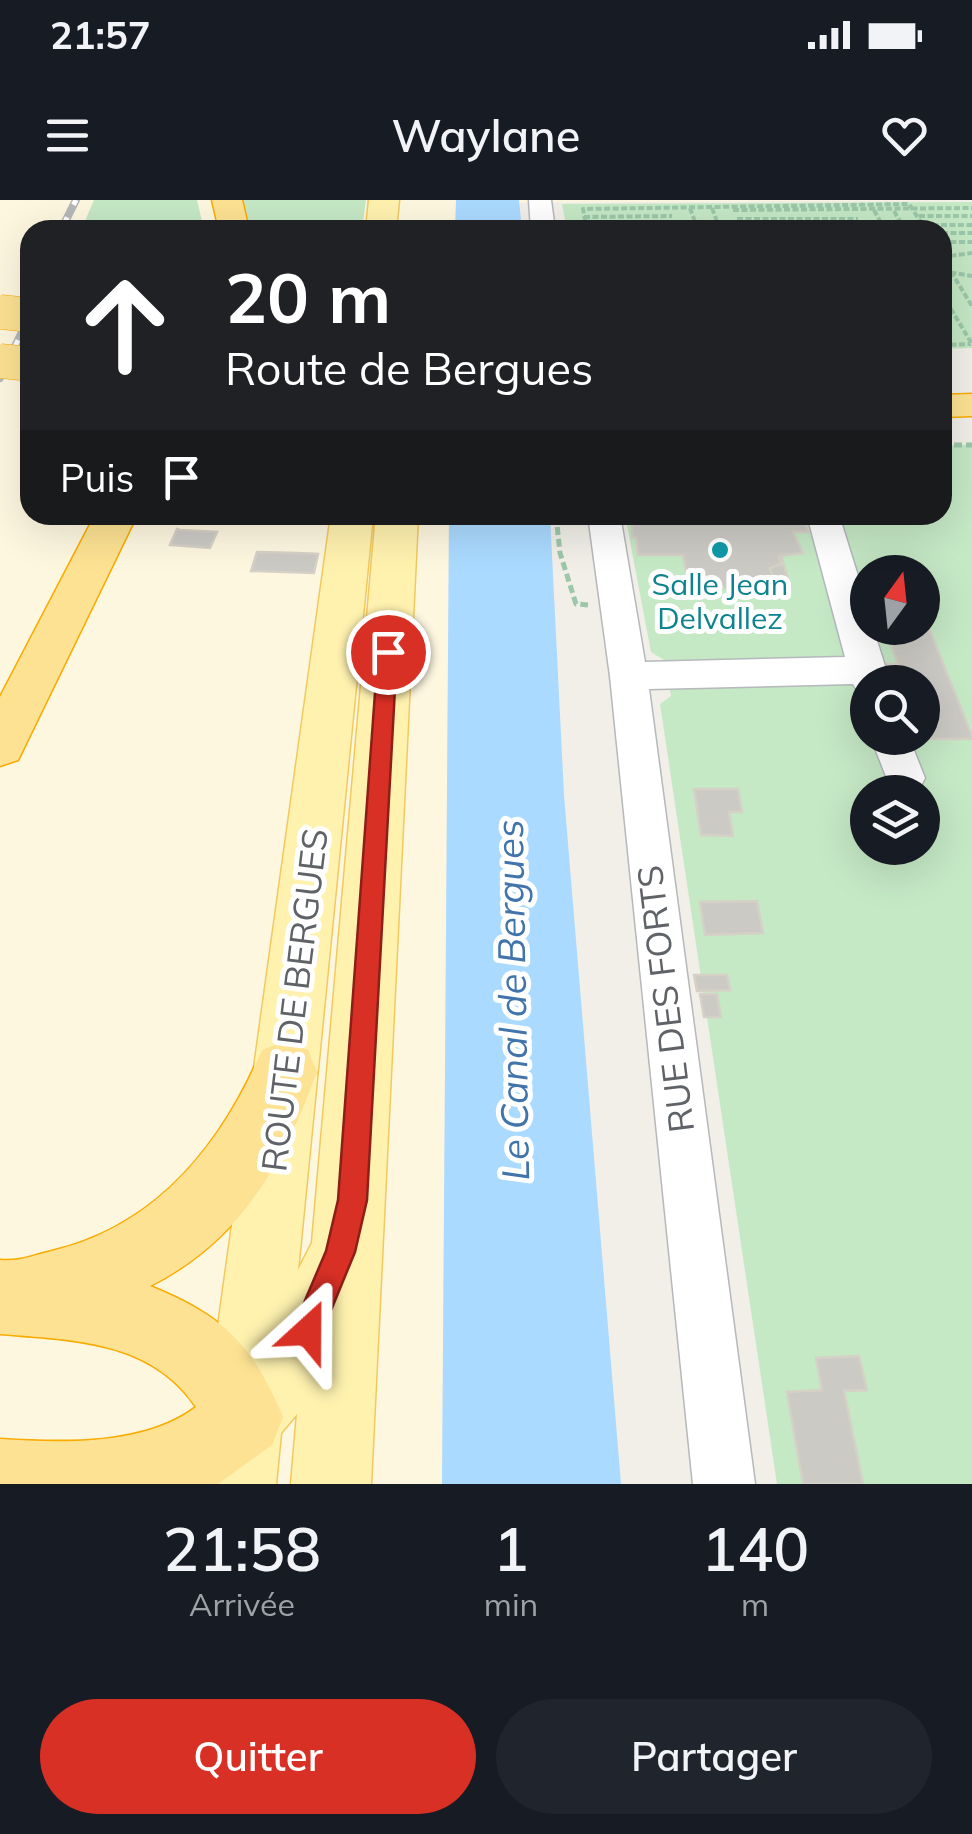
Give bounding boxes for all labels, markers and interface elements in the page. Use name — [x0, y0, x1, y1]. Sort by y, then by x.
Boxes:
text: 21:57 — [50, 11, 151, 59]
text: Waylane — [392, 107, 580, 163]
icon: menu — [40, 108, 95, 163]
icon: heart — [877, 108, 932, 163]
text: 20 m — [225, 253, 391, 341]
icon: ahead — [60, 260, 190, 390]
text: Route de Bergues — [225, 340, 593, 396]
icon: arrive — [154, 450, 209, 505]
text: Puis — [60, 454, 134, 502]
marker: Salle Jean Delvallez — [709, 539, 731, 561]
north arrow — [850, 555, 940, 645]
map controls — [850, 555, 940, 865]
place label: Salle Jean Delvallez — [652, 565, 788, 637]
pin — [346, 610, 431, 695]
icon: arrive — [361, 625, 416, 680]
button: search — [850, 665, 940, 755]
button: layers — [850, 775, 940, 865]
water label: Le Canal de Bergues — [485, 819, 539, 1181]
street label: ROUTE DE BERGUES — [251, 826, 337, 1174]
street label: RUE DES FORTS — [627, 863, 703, 1135]
position arrow — [256, 1279, 360, 1383]
text: 21:58 — [163, 1511, 321, 1586]
text: 1 — [493, 1511, 529, 1586]
text: 140 — [701, 1511, 809, 1586]
text: Arrivée — [189, 1584, 295, 1624]
text: min — [484, 1584, 538, 1624]
text: m — [741, 1584, 769, 1624]
button: Quitter — [40, 1699, 476, 1814]
button: Partager — [496, 1699, 932, 1814]

